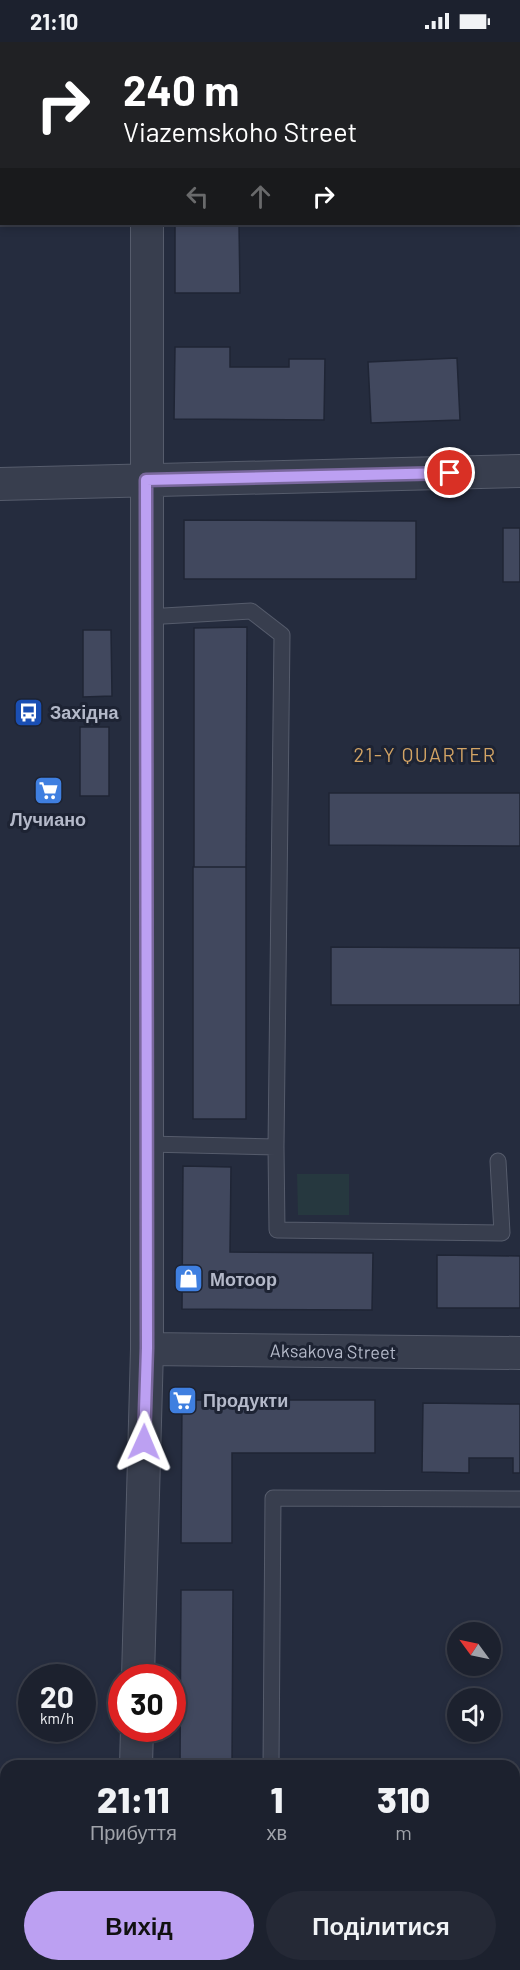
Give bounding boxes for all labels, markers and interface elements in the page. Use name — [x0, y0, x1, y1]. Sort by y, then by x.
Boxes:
text: 21:10 — [30, 8, 78, 34]
text: 240 m — [123, 64, 239, 114]
icon: right — [24, 66, 102, 144]
text: Viazemskoho Street — [123, 115, 357, 147]
icon: left — [181, 180, 214, 213]
icon: ahead — [244, 180, 277, 213]
icon: right — [307, 180, 340, 213]
pin — [424, 447, 475, 498]
icon: arrive — [433, 456, 466, 489]
bus stop icon: Західна — [13, 696, 45, 728]
place label: Західна — [50, 701, 120, 723]
district label: 21-Y QUARTER — [353, 742, 497, 766]
supermarket icon: Лучиано — [32, 774, 64, 806]
place label: Лучиано — [10, 808, 86, 830]
shop icon: Мотоор — [173, 1263, 205, 1295]
place label: Мотоор — [210, 1268, 277, 1290]
street label: Aksakova Street — [270, 1339, 396, 1363]
supermarket icon: Продукти — [166, 1384, 198, 1416]
place label: Продукти — [203, 1389, 288, 1411]
position arrow — [112, 1410, 176, 1474]
north arrow — [447, 1622, 501, 1676]
map controls — [447, 1622, 501, 1742]
speed limit sign: 30 — [108, 1664, 186, 1742]
text: 20 — [40, 1678, 74, 1714]
button: sound — [447, 1688, 501, 1742]
text: km/h — [40, 1709, 74, 1727]
text: 21:11 — [97, 1777, 170, 1820]
text: 1 — [271, 1777, 283, 1820]
text: 310 — [377, 1777, 430, 1820]
text: Прибуття — [90, 1820, 177, 1844]
text: хв — [267, 1820, 287, 1844]
text: m — [395, 1820, 412, 1844]
button: Вихід — [24, 1891, 254, 1960]
button: Поділитися — [266, 1891, 496, 1960]

